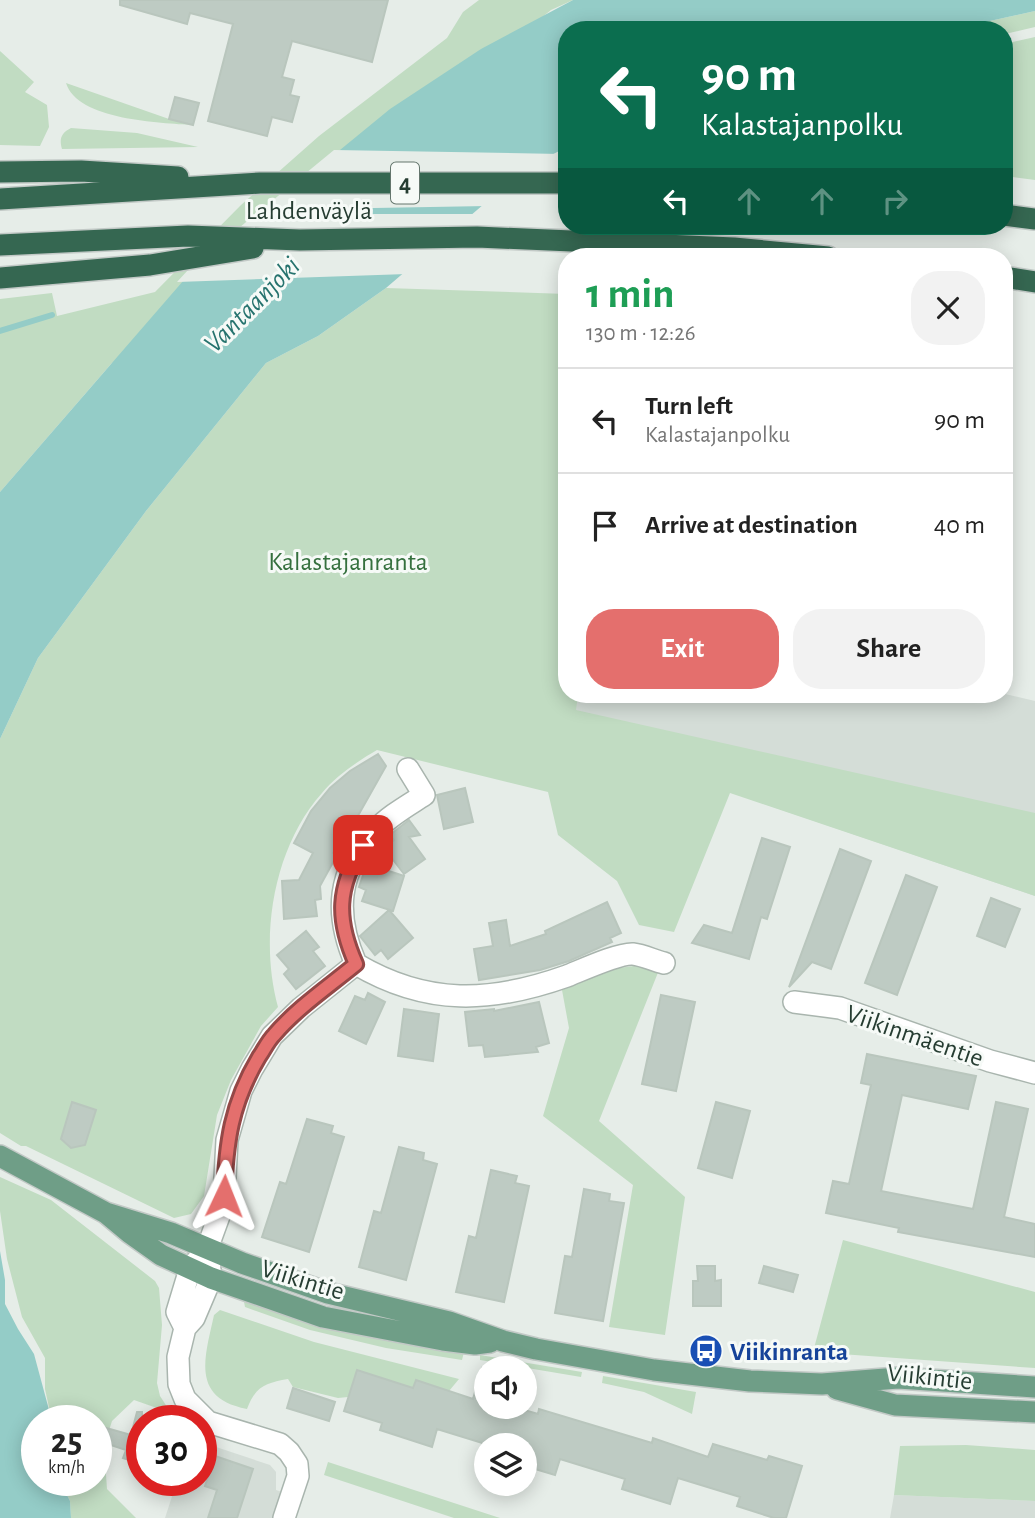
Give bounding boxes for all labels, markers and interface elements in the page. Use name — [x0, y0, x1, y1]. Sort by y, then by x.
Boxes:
icon: left — [586, 49, 677, 140]
text: 90 m — [701, 51, 797, 100]
text: Kalastajanpolku — [701, 109, 903, 141]
road number: 4 — [391, 162, 419, 204]
icon: left — [657, 182, 695, 220]
icon: ahead — [730, 182, 768, 220]
icon: ahead — [803, 182, 841, 220]
icon: right — [876, 182, 914, 220]
street label: Lahdenväylä — [246, 198, 372, 224]
water label: Vantaanjoki — [199, 252, 306, 359]
button: close — [911, 271, 985, 345]
text: 1 min — [586, 273, 675, 315]
text: 130 m · 12:26 — [586, 322, 696, 345]
text: Turn left — [645, 393, 733, 419]
icon: left — [586, 402, 624, 440]
text: 90 m — [934, 407, 985, 433]
text: Kalastajanpolku — [645, 424, 790, 447]
icon: arrive — [586, 507, 624, 545]
text: Arrive at destination — [645, 512, 858, 538]
text: 40 m — [934, 512, 985, 538]
park label: Kalastajanranta — [268, 549, 428, 575]
button: Exit — [586, 609, 779, 689]
button: Share — [793, 609, 985, 689]
pin — [333, 815, 393, 875]
icon: arrive — [344, 826, 382, 864]
street label: Viikinmäentie — [843, 1000, 987, 1072]
position arrow — [187, 1159, 261, 1233]
street label: Viikintie — [258, 1255, 347, 1305]
bus stop icon: Viikinranta — [687, 1332, 725, 1370]
place label: Viikinranta — [730, 1339, 848, 1365]
map controls — [474, 1356, 537, 1496]
button: sound — [474, 1356, 537, 1419]
street label: Viikintie — [886, 1360, 974, 1394]
speed limit sign: 30 — [126, 1405, 217, 1496]
text: 25 — [51, 1424, 82, 1459]
button: layers — [474, 1433, 537, 1496]
text: km/h — [48, 1459, 85, 1477]

